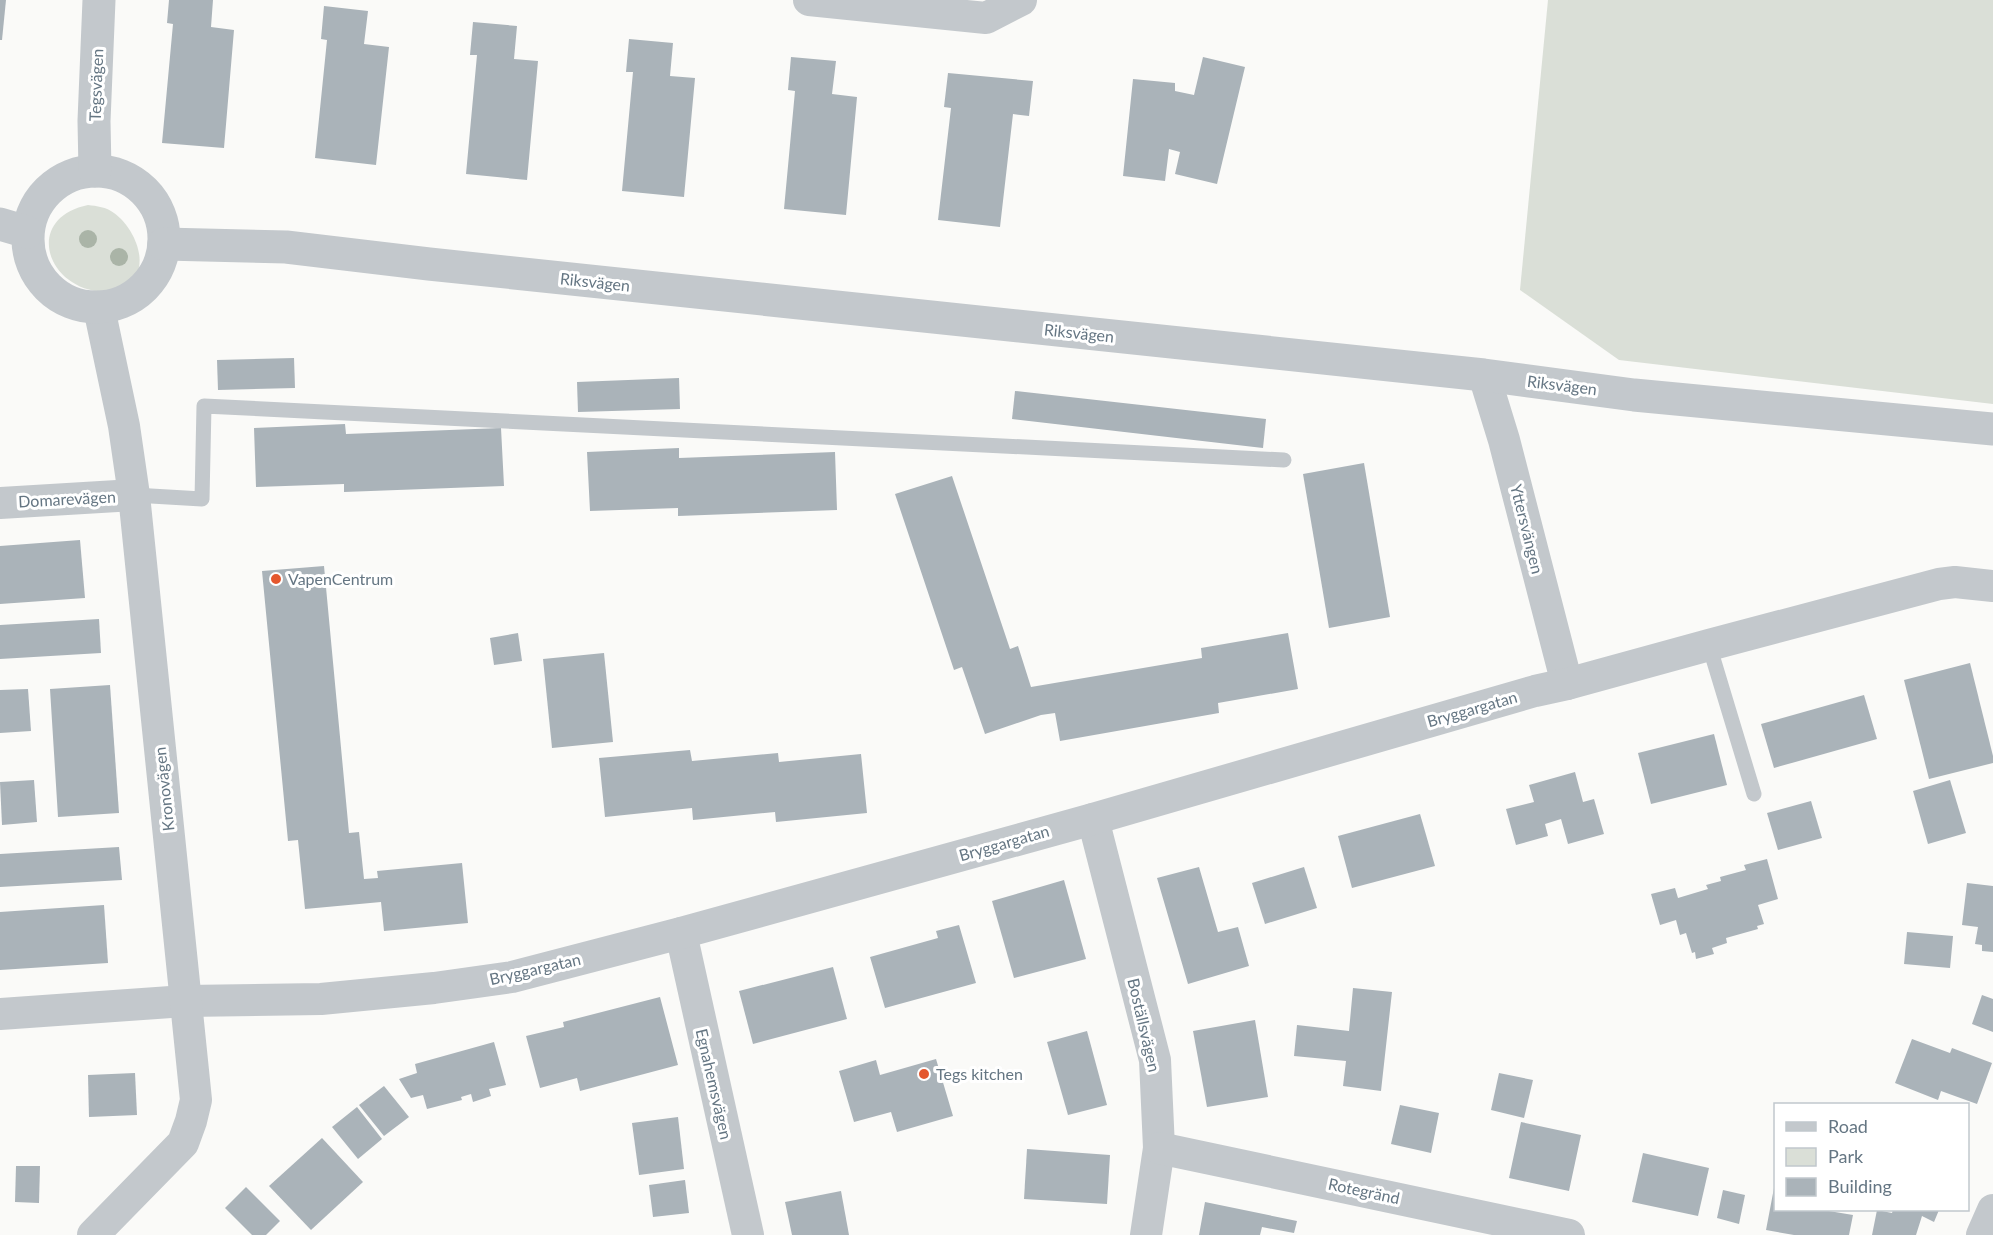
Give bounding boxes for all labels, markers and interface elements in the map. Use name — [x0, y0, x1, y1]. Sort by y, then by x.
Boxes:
street label: Tegsvägen — [85, 48, 106, 122]
street label: Riksvägen — [559, 268, 631, 295]
street label: Riksvägen — [1043, 319, 1115, 346]
street label: Riksvägen — [1526, 371, 1598, 398]
street label: Yttersvängen — [1507, 482, 1548, 576]
street label: Domarevägen — [18, 486, 116, 511]
place label: VapenCentrum — [288, 569, 393, 588]
marker: VapenCentrum — [269, 572, 283, 586]
street label: Bryggargatan — [1425, 687, 1519, 730]
street label: Kronovägen — [150, 746, 177, 832]
street label: Bryggargatan — [957, 821, 1051, 864]
street label: Bryggargatan — [487, 949, 582, 988]
street label: Boställsvägen — [1124, 976, 1165, 1074]
street label: Egnahemsvägen — [693, 1027, 736, 1141]
place label: Tegs kitchen — [936, 1064, 1023, 1083]
marker: Tegs kitchen — [917, 1067, 931, 1081]
legend — [1774, 1103, 1969, 1211]
text: Road — [1828, 1115, 1868, 1137]
text: Park — [1828, 1145, 1864, 1167]
street label: Rotegränd — [1327, 1174, 1402, 1207]
text: Building — [1828, 1175, 1892, 1197]

